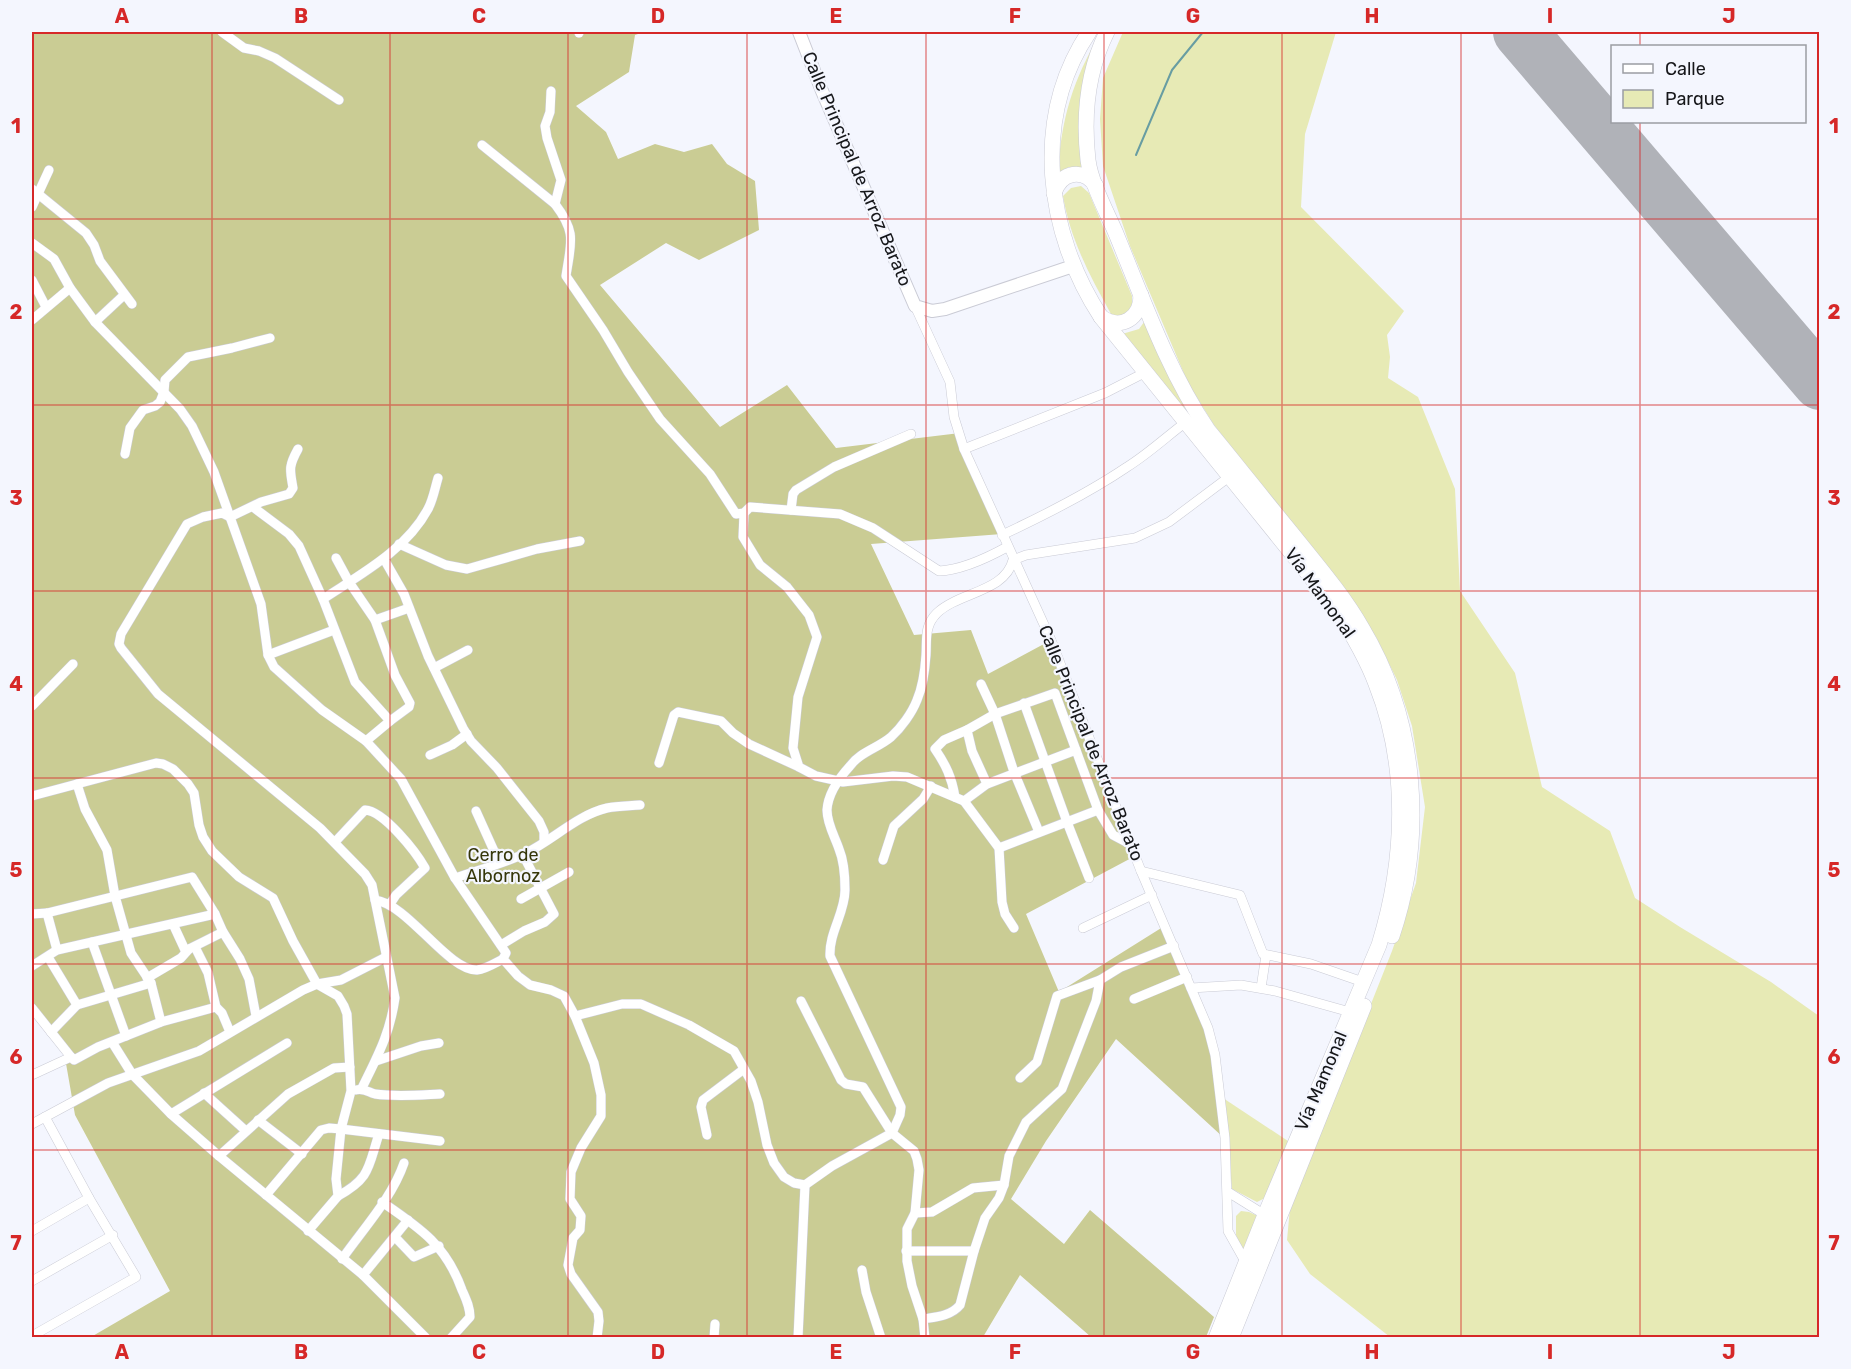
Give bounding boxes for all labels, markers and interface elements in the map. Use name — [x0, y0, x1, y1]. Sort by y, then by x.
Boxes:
text: A — [115, 4, 130, 28]
text: B — [294, 4, 308, 28]
text: C — [472, 4, 486, 28]
text: D — [651, 4, 665, 28]
text: E — [830, 4, 842, 28]
text: F — [1009, 4, 1021, 28]
text: G — [1186, 4, 1200, 28]
text: H — [1365, 4, 1379, 28]
text: I — [1547, 4, 1553, 28]
text: J — [1722, 4, 1736, 28]
legend — [1611, 45, 1806, 123]
street label: Calle Principal de Arroz Barato — [798, 48, 916, 290]
text: Calle — [1665, 58, 1706, 80]
text: Parque — [1665, 88, 1725, 110]
text: 1 — [11, 114, 21, 138]
text: 1 — [1829, 114, 1839, 138]
text: 2 — [10, 300, 23, 324]
text: 2 — [1828, 300, 1841, 324]
text: 3 — [9, 486, 23, 510]
text: 3 — [1827, 486, 1841, 510]
street label: Vía Mamonal — [1280, 544, 1360, 642]
street label: Calle Principal de Arroz Barato — [1034, 622, 1148, 864]
text: 4 — [9, 672, 23, 696]
text: 4 — [1827, 672, 1841, 696]
park label: Cerro de Albornoz — [466, 844, 540, 887]
text: 5 — [10, 858, 23, 882]
text: 5 — [1828, 858, 1841, 882]
street label: Vía Mamonal — [1290, 1028, 1352, 1134]
text: 6 — [9, 1045, 23, 1069]
text: 6 — [1827, 1045, 1841, 1069]
text: 7 — [10, 1231, 22, 1255]
text: 7 — [1828, 1231, 1840, 1255]
text: A — [115, 1340, 130, 1364]
text: B — [294, 1340, 308, 1364]
text: C — [472, 1340, 486, 1364]
text: D — [651, 1340, 665, 1364]
text: E — [830, 1340, 842, 1364]
text: F — [1009, 1340, 1021, 1364]
text: G — [1186, 1340, 1200, 1364]
text: H — [1365, 1340, 1379, 1364]
text: I — [1547, 1340, 1553, 1364]
text: J — [1722, 1340, 1736, 1364]

